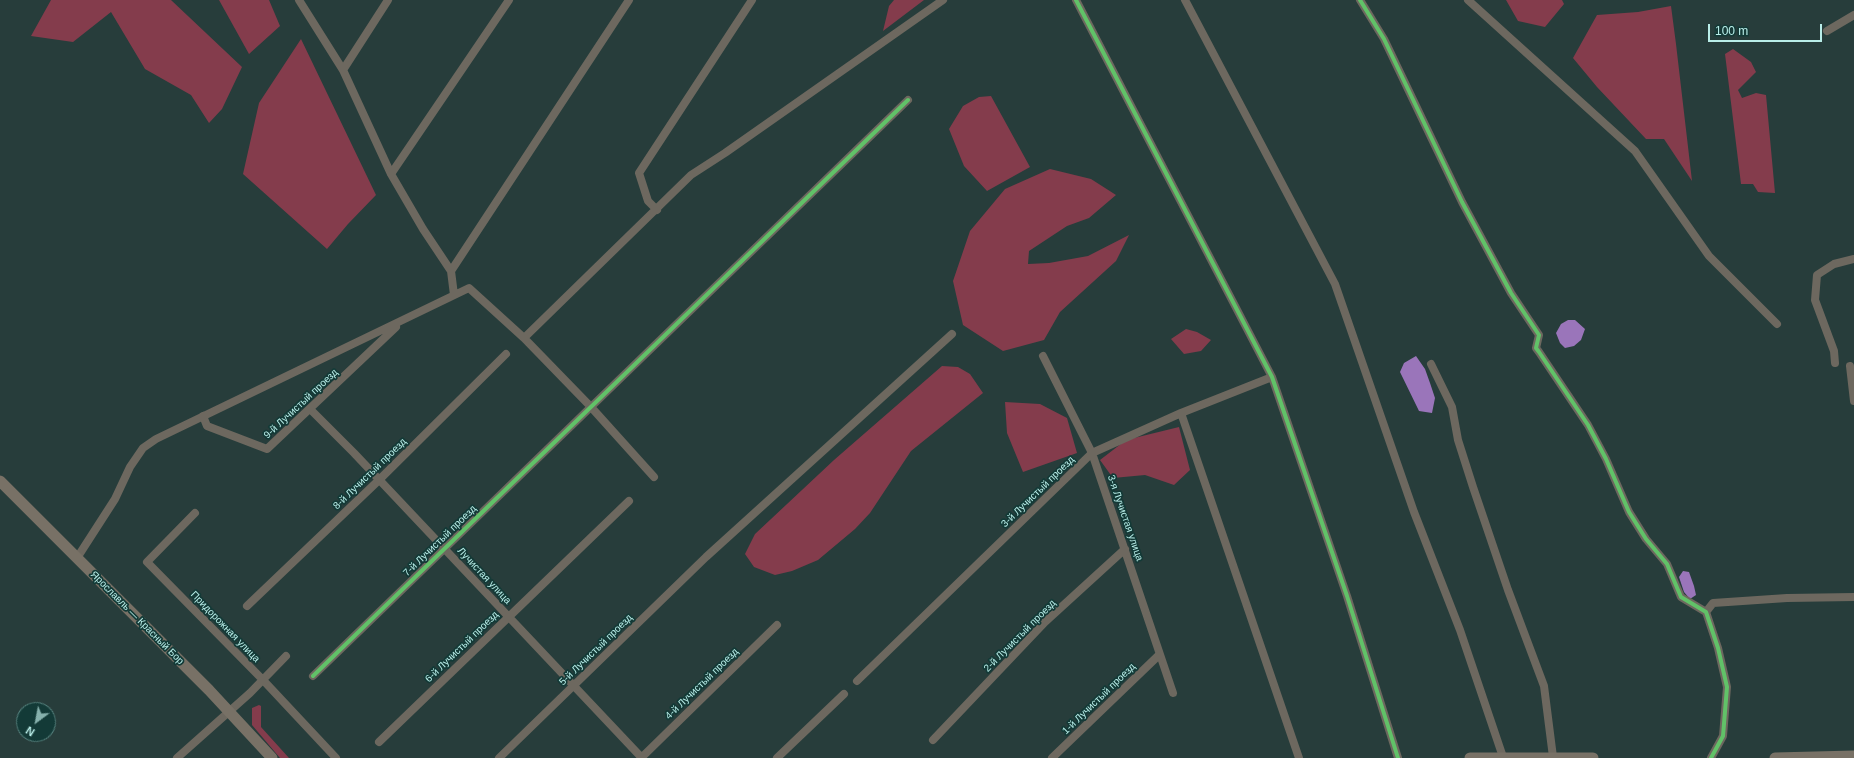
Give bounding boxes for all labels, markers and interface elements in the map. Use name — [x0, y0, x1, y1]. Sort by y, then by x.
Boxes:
scale bar — [1710, 16, 1824, 42]
text: 100 m — [1715, 24, 1748, 38]
street label: 9-й Лучистый проезд — [261, 367, 341, 441]
street label: 8-й Лучистый проезд — [331, 436, 409, 512]
street label: 3-й Лучистый проезд — [999, 454, 1077, 530]
street label: 3-я Лучистая улица — [1105, 473, 1145, 563]
street label: 7-й Лучистый проезд — [401, 503, 479, 579]
street label: Лучистая улица — [455, 545, 513, 607]
street label: Ярославль — Красный Бор — [88, 569, 186, 667]
street label: Придорожная улица — [188, 589, 262, 665]
street label: 2-й Лучистый проезд — [981, 597, 1059, 675]
street label: 6-й Лучистый проезд — [423, 609, 501, 685]
street label: 5-й Лучистый проезд — [557, 612, 635, 688]
street label: 4-й Лучистый проезд — [663, 646, 741, 722]
street label: 1-й Лучистый проезд — [1060, 661, 1138, 737]
north arrow — [16, 702, 56, 742]
text: N — [24, 724, 37, 739]

